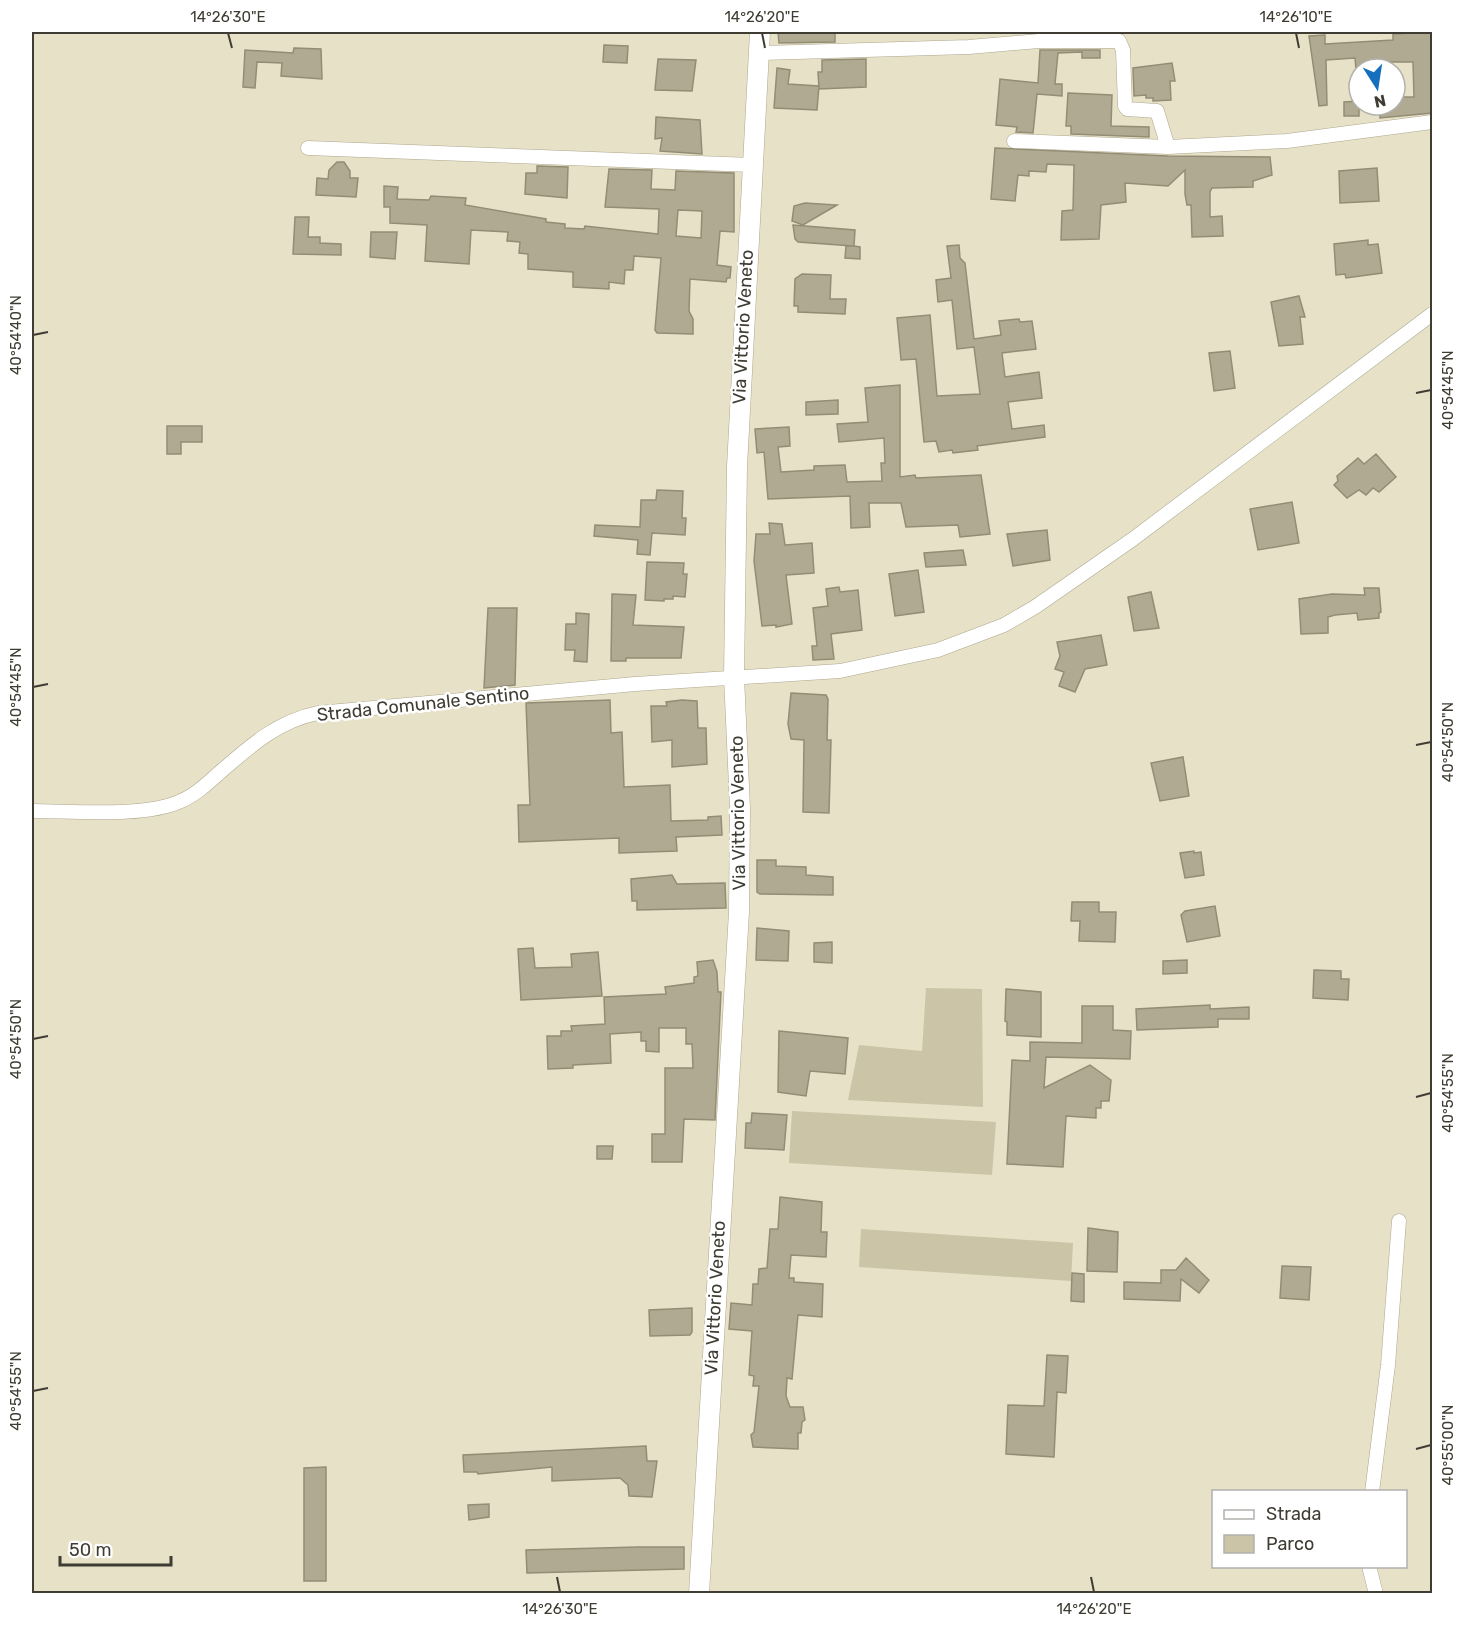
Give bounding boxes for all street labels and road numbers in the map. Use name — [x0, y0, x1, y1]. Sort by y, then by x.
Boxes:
street label: Via Vittorio Veneto — [728, 249, 758, 405]
street label: Strada Comunale Sentino — [316, 682, 530, 726]
street label: Via Vittorio Veneto — [726, 735, 750, 891]
street label: Via Vittorio Veneto — [700, 1220, 730, 1376]

